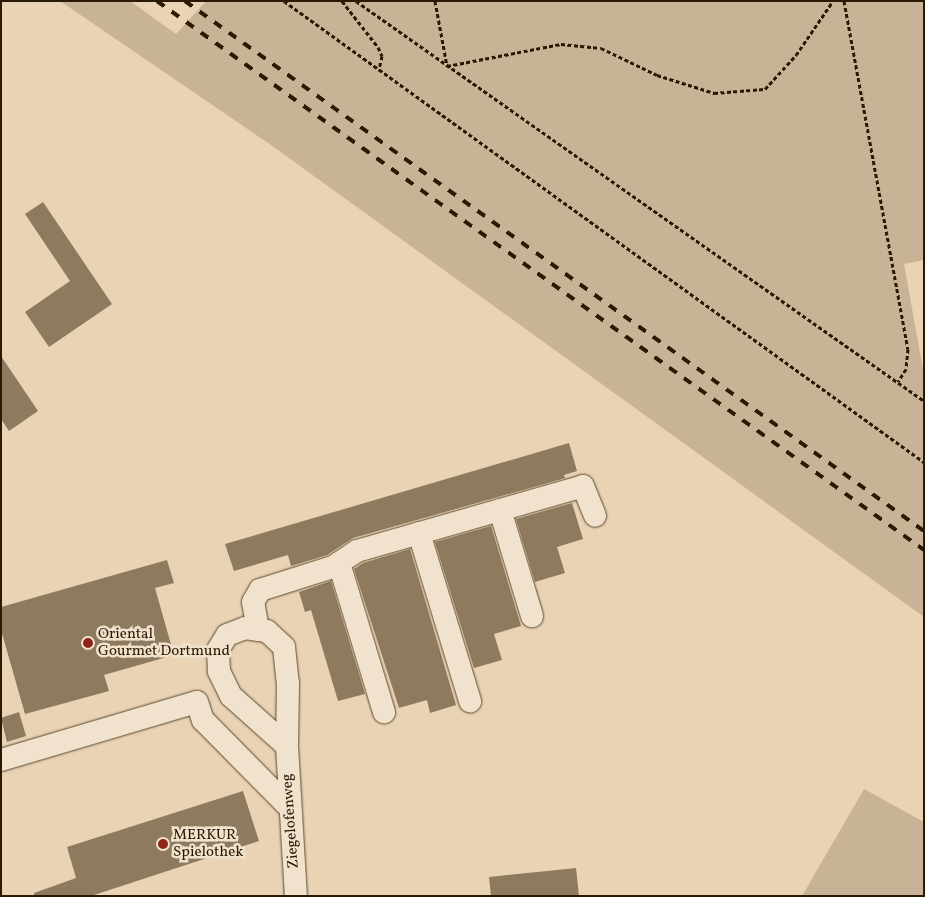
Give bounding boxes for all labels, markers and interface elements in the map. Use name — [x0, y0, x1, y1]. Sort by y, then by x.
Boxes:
place label: Oriental Gourmet Dortmund — [98, 625, 230, 660]
marker: Oriental Gourmet Dortmund — [82, 637, 94, 649]
street label: Ziegelofenweg — [279, 773, 303, 869]
place label: MERKUR Spielothek — [173, 826, 243, 861]
marker: MERKUR Spielothek — [157, 838, 169, 850]

